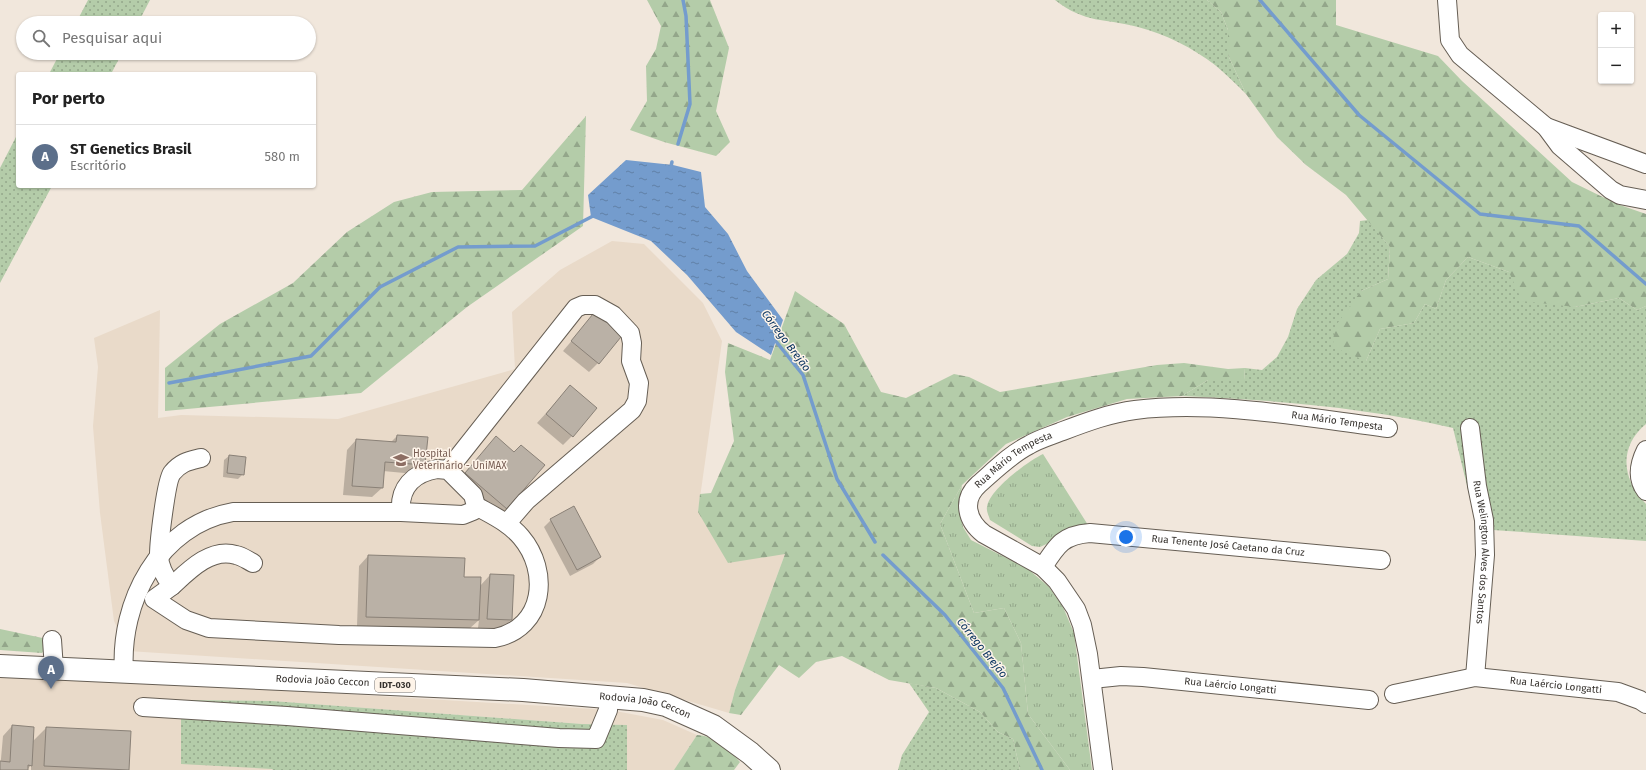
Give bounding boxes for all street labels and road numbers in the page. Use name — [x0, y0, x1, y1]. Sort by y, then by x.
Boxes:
street label: Rua Mário Tempesta — [1291, 409, 1384, 433]
street label: Rua Mário Tempesta — [972, 429, 1054, 491]
street label: Rua Welington Alves dos Santos — [1470, 480, 1491, 625]
street label: Rua Tenente José Caetano da Cruz — [1151, 533, 1306, 559]
street label: Rodovia João Ceccon — [275, 673, 370, 689]
street label: Rua Laércio Longatti — [1184, 675, 1277, 697]
street label: Rua Laércio Longatti — [1509, 675, 1603, 696]
road number: IDT-030 — [375, 678, 415, 692]
street label: Rodovia João Ceccon — [599, 690, 693, 721]

